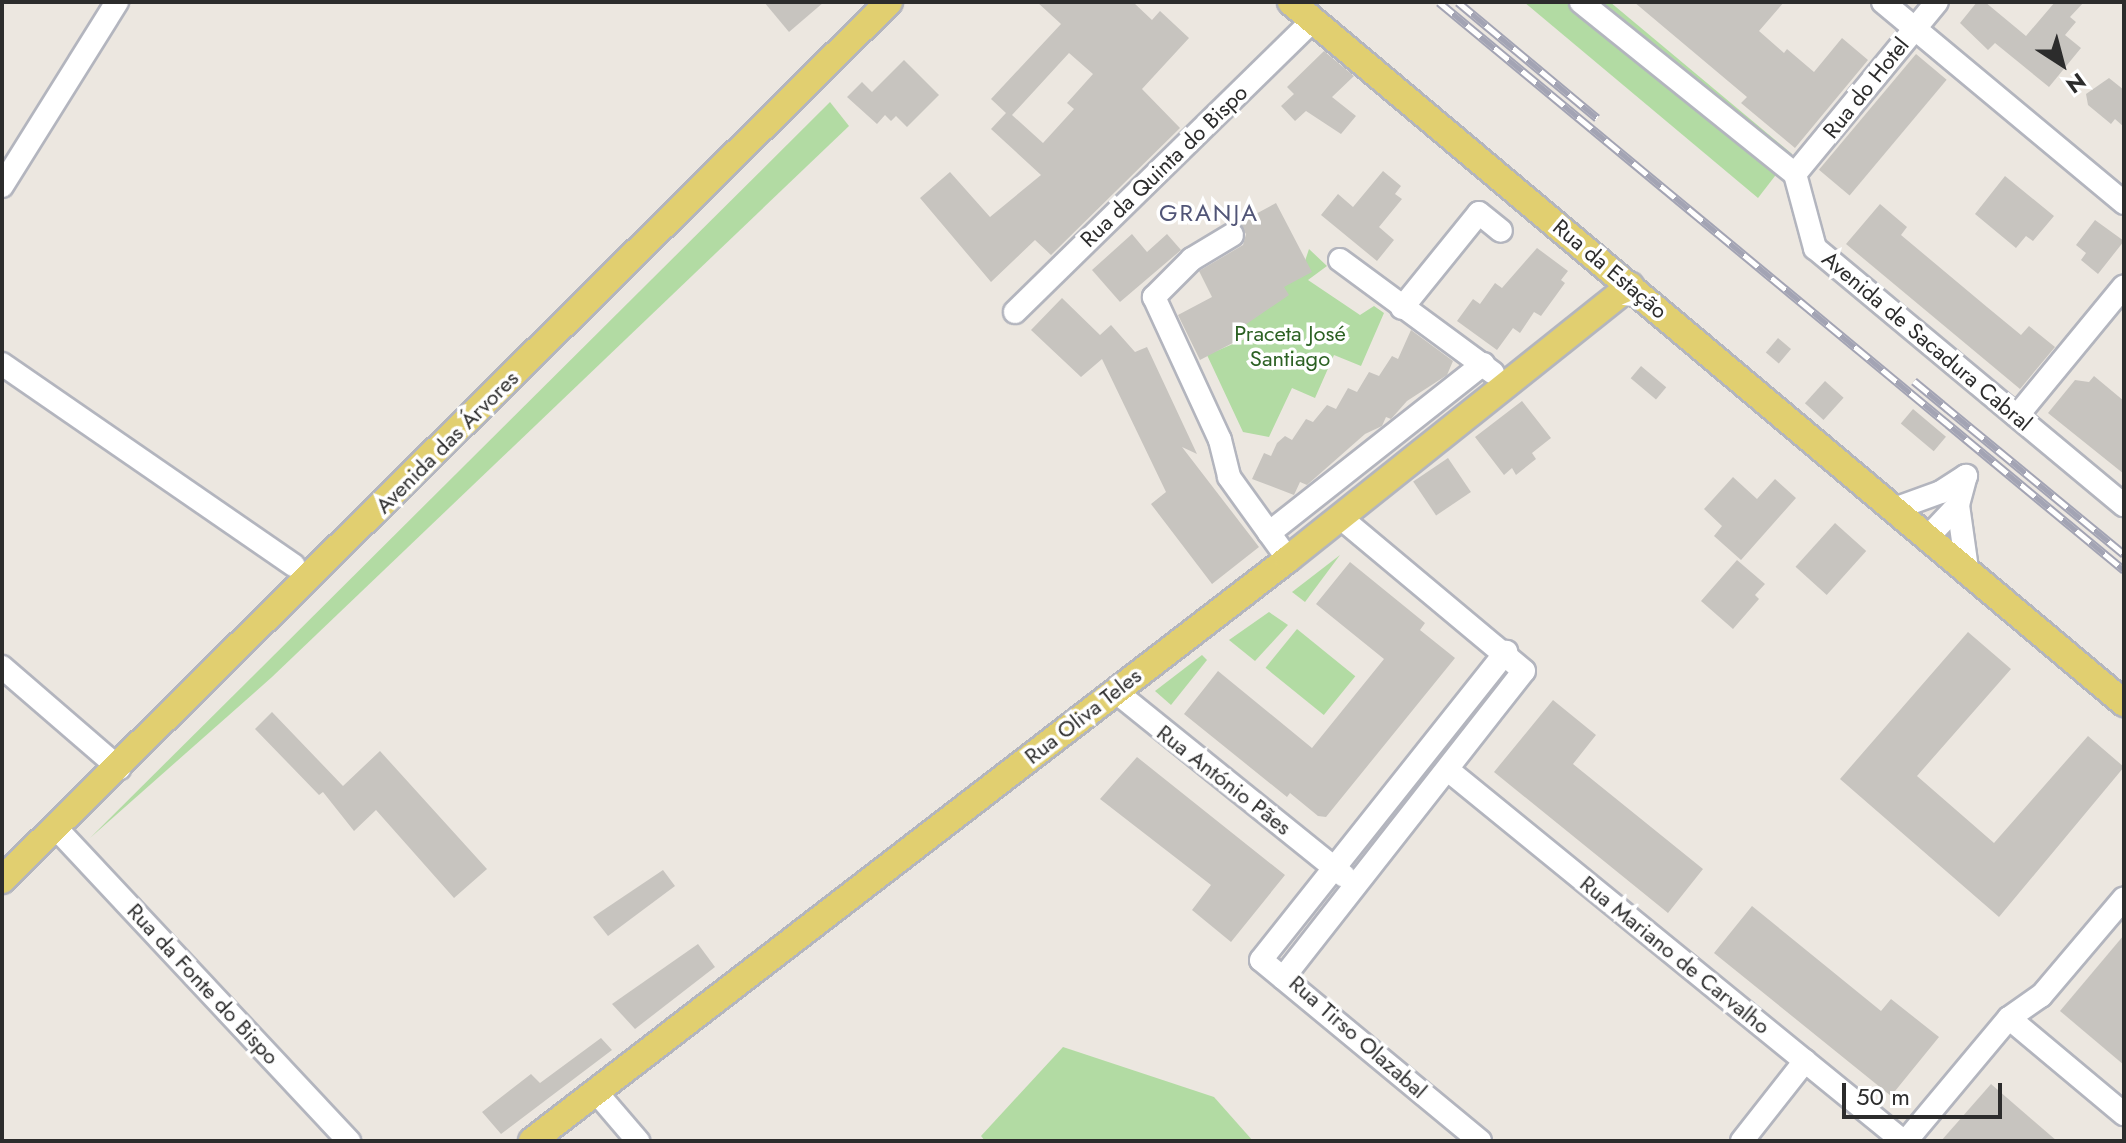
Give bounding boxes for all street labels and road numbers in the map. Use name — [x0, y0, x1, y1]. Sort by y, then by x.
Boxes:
street label: Rua do Hotel — [1817, 32, 1915, 144]
street label: Rua da Quinta do Bispo — [1075, 79, 1253, 253]
street label: Rua da Estação — [1548, 214, 1672, 324]
street label: Avenida de Sacadura Cabral — [1817, 246, 2037, 436]
street label: Avenida das Árvores — [370, 365, 524, 519]
street label: Rua Oliva Teles — [1019, 662, 1147, 770]
street label: Rua António Pães — [1152, 719, 1296, 841]
street label: Rua Mariano de Carvalho — [1575, 870, 1775, 1040]
street label: Rua da Fonte do Bispo — [122, 898, 284, 1070]
street label: Rua Tirso Olazabal — [1284, 970, 1432, 1104]

